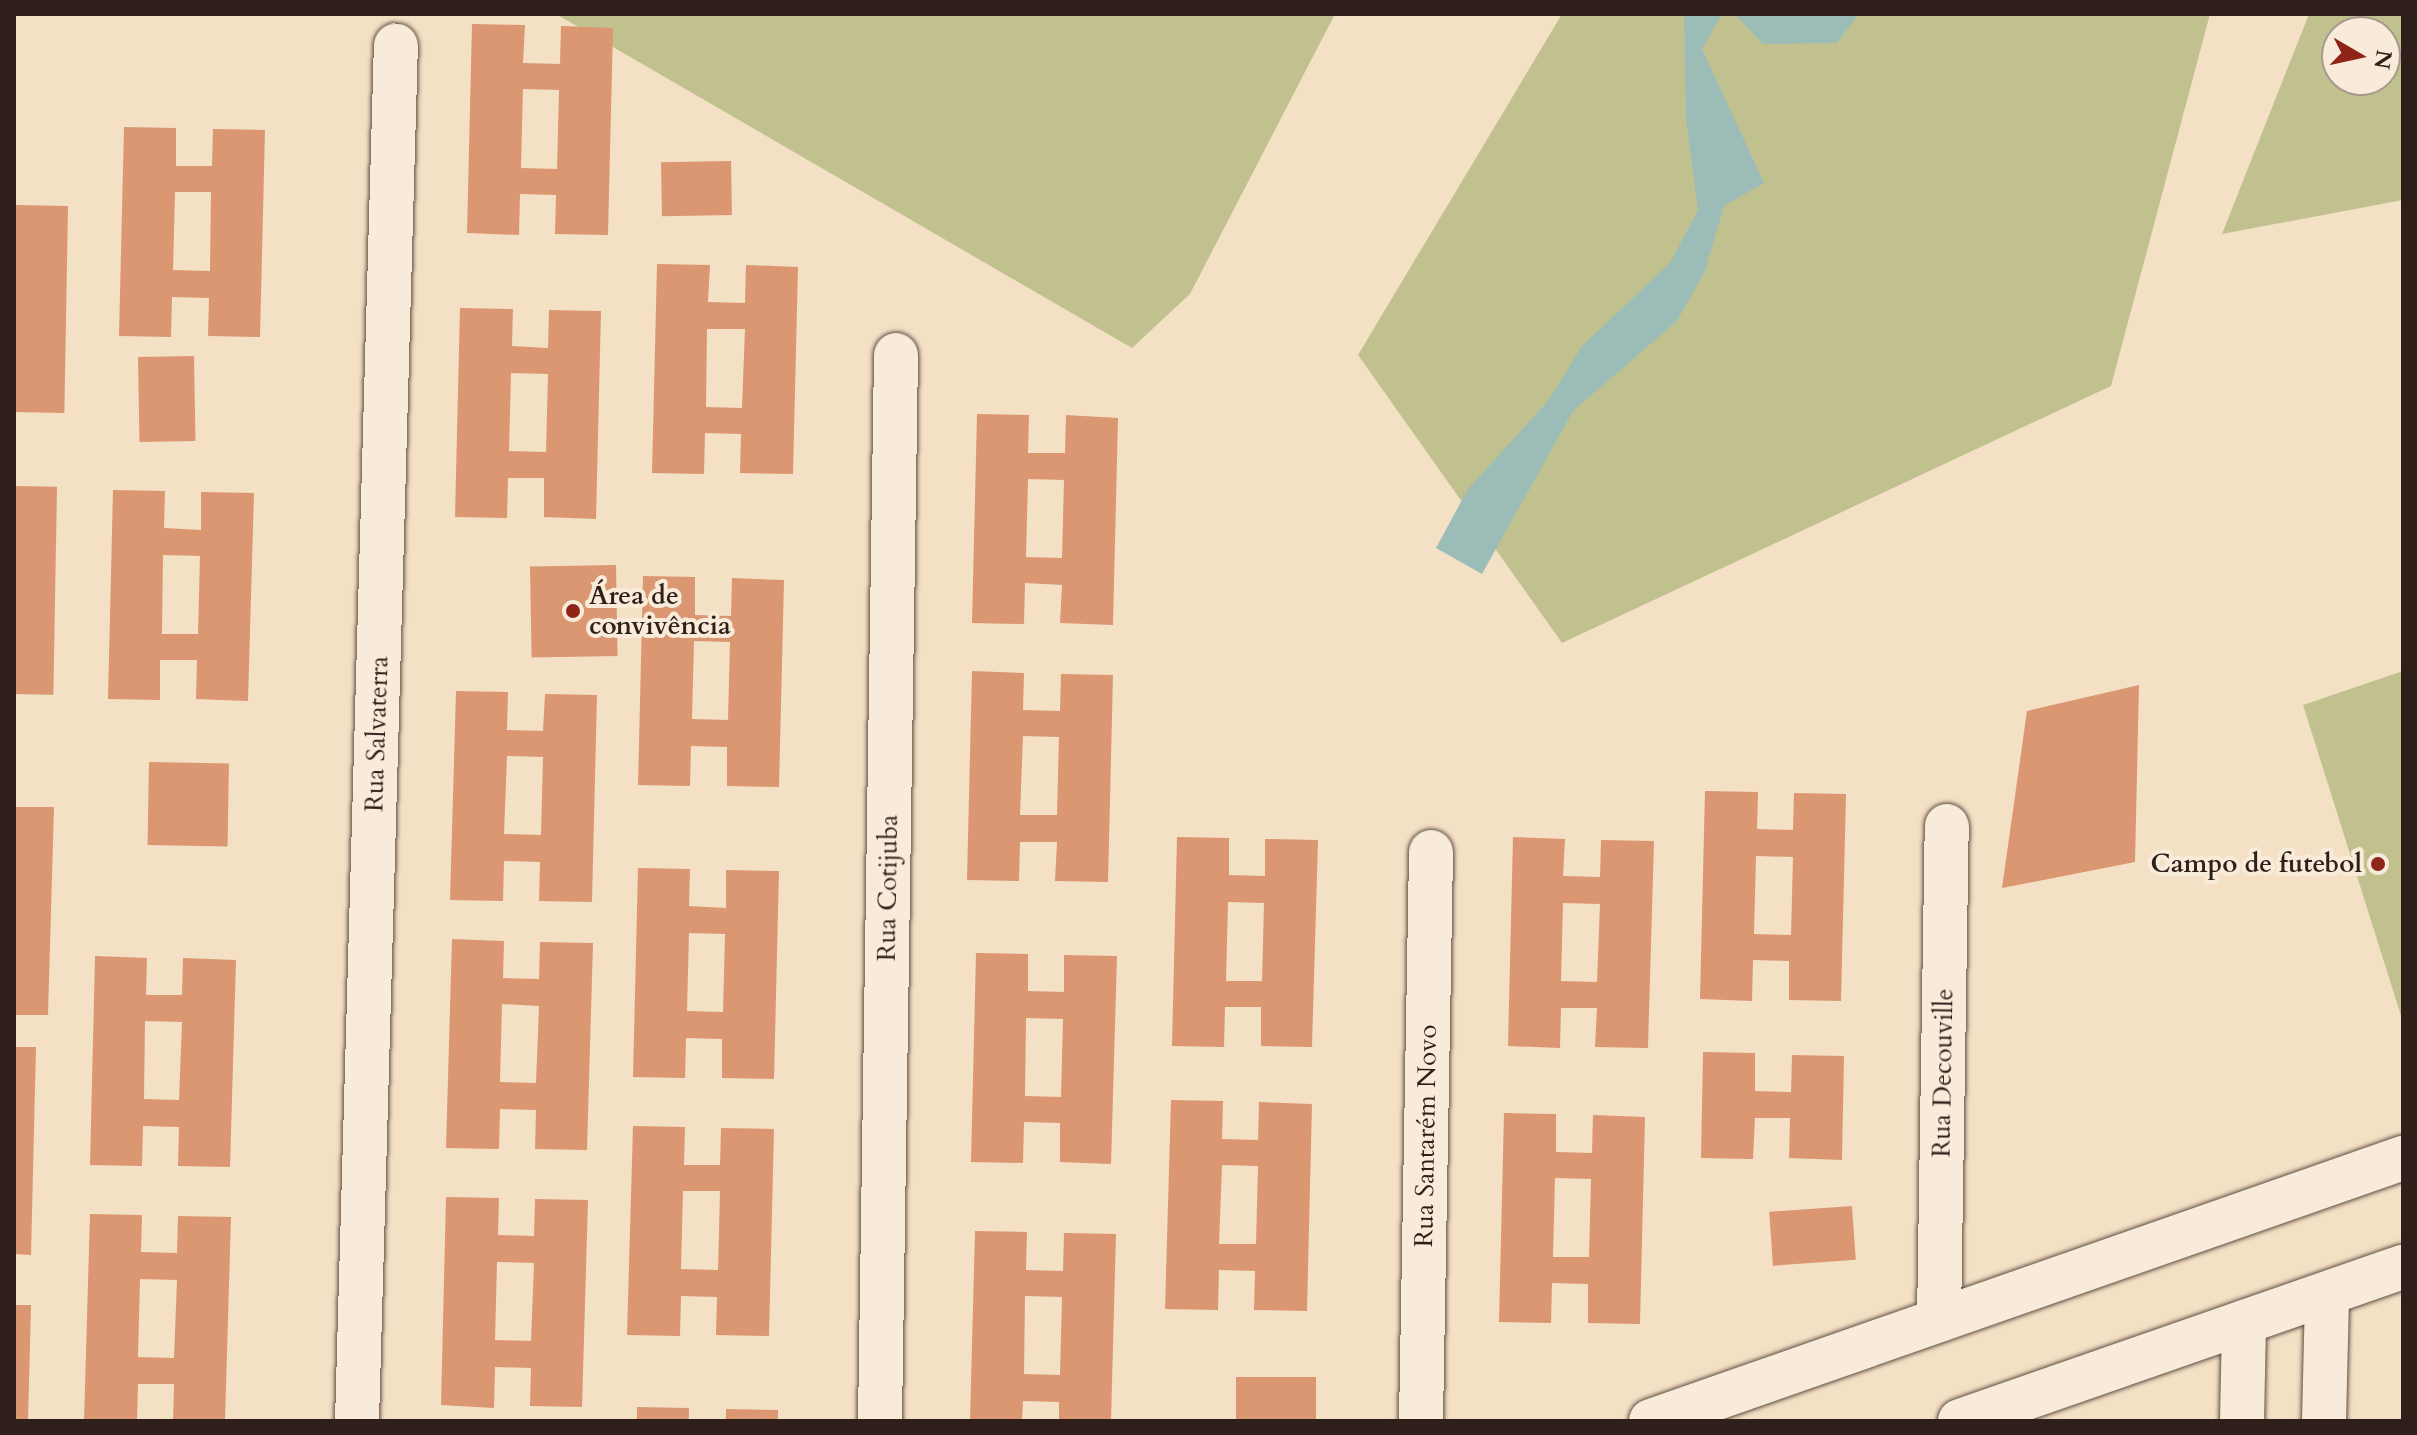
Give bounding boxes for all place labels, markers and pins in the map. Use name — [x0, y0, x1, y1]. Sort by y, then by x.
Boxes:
place label: Área de convivência — [589, 580, 731, 642]
marker: Área de convivência — [564, 602, 582, 620]
place label: Campo de futebol — [2150, 848, 2362, 880]
marker: Campo de futebol — [2369, 855, 2387, 873]

